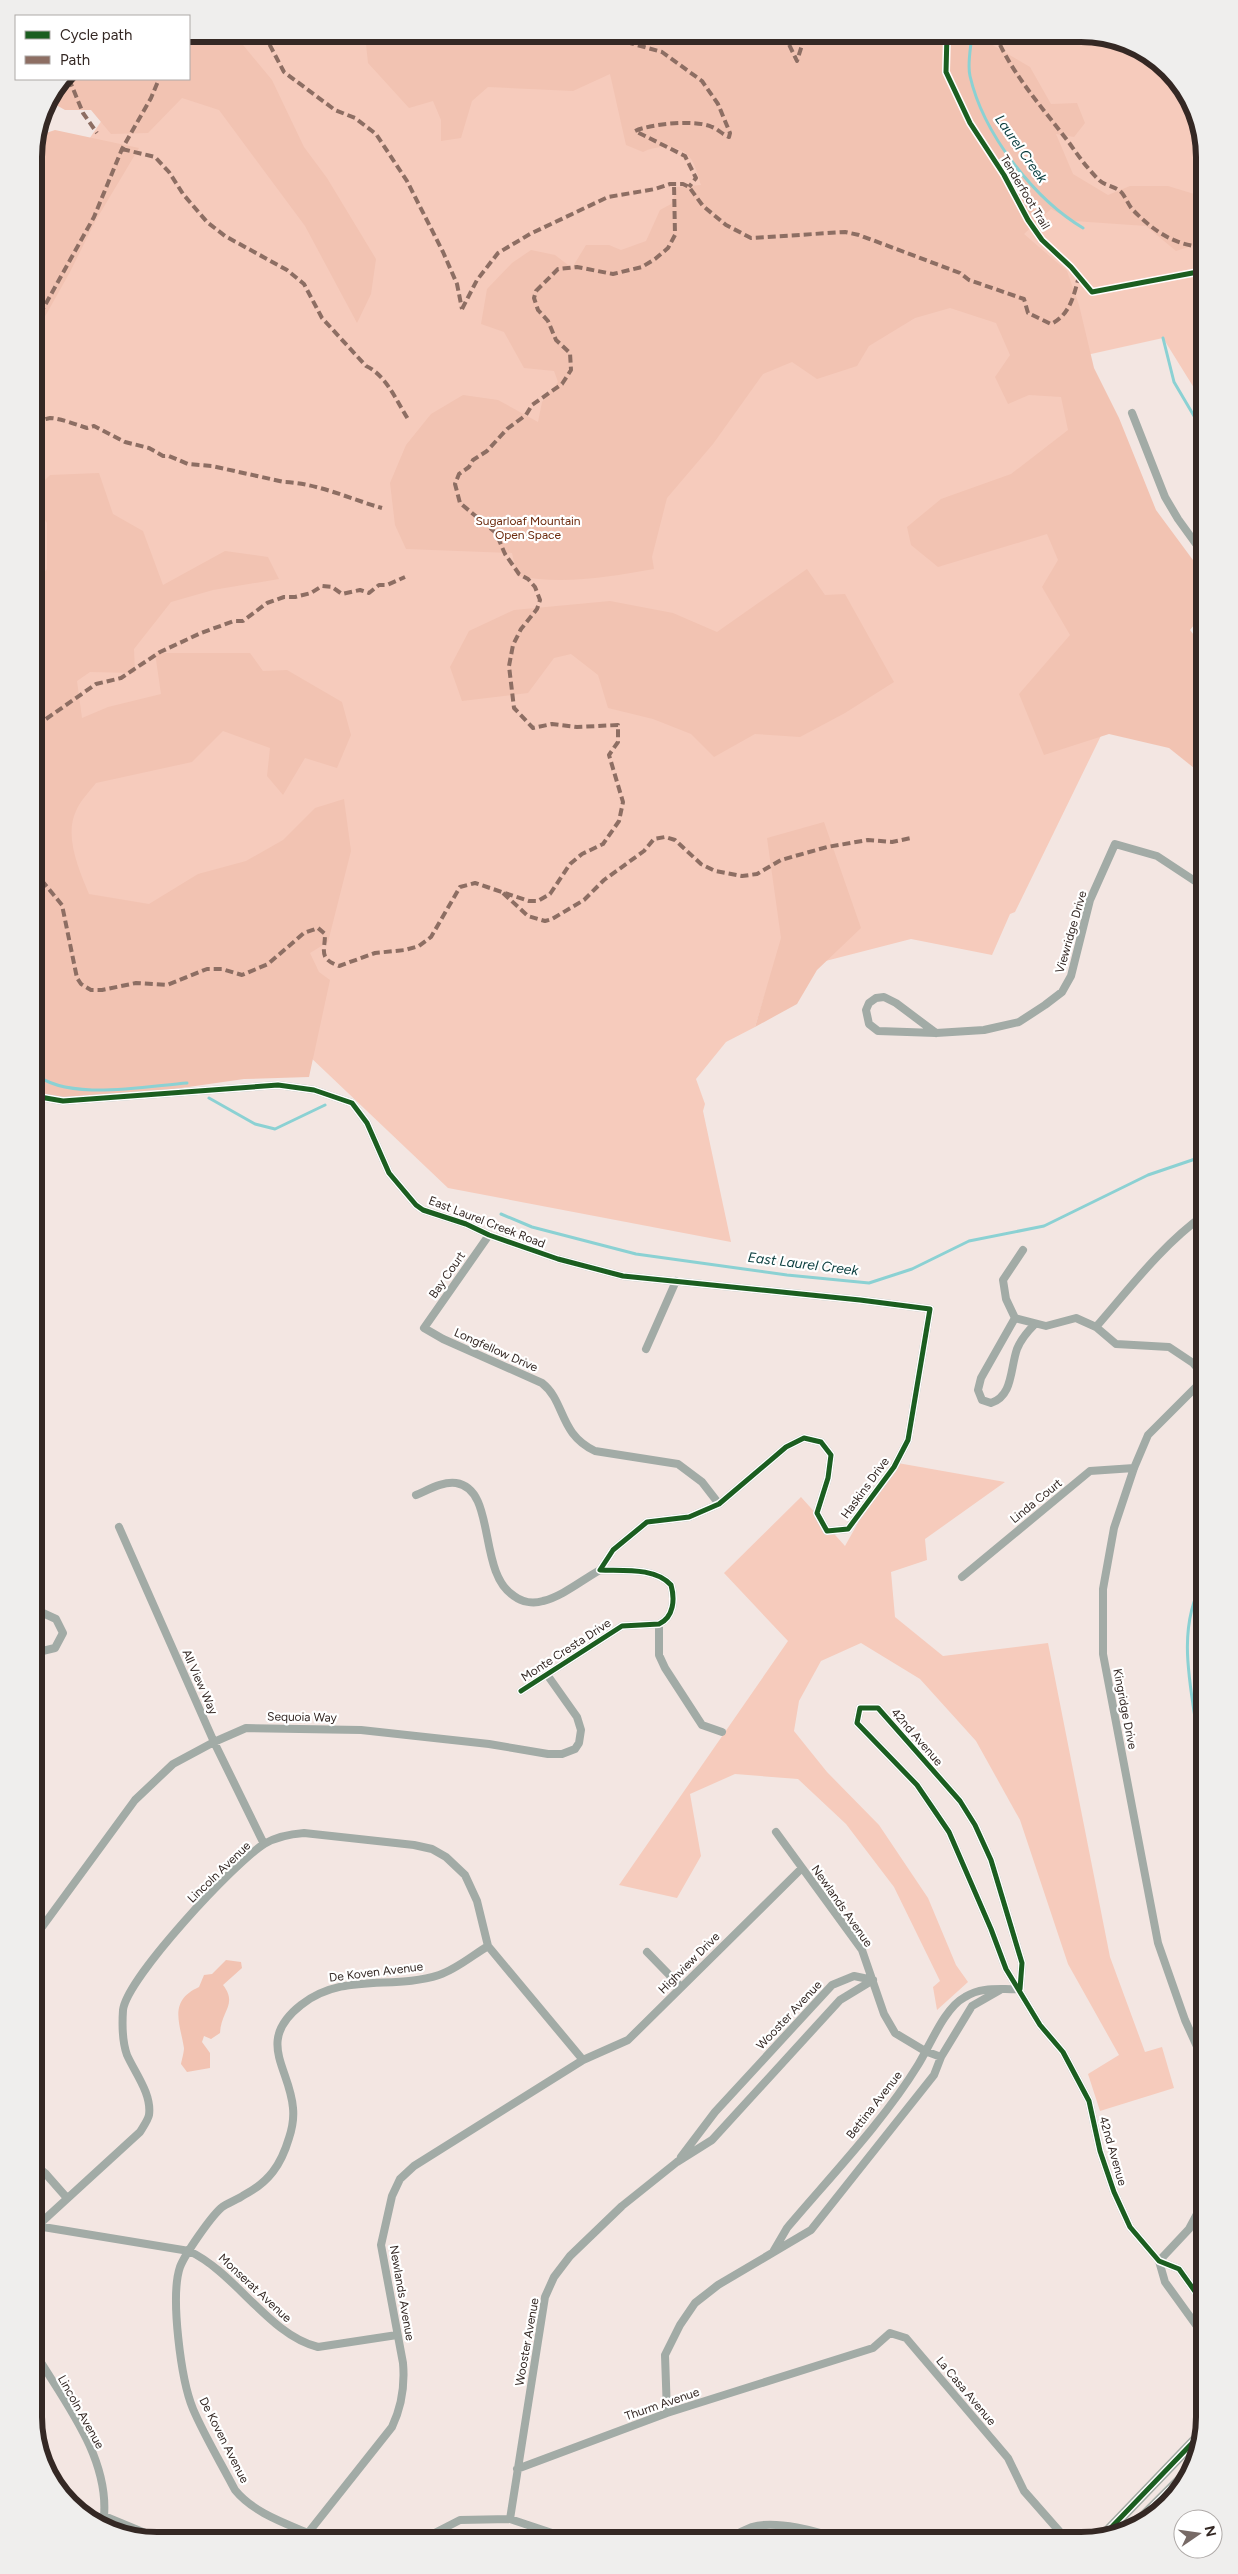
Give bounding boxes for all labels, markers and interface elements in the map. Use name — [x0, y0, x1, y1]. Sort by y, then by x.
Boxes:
legend — [15, 15, 190, 80]
text: Cycle path — [60, 26, 132, 44]
text: Path — [60, 51, 90, 69]
water label: Laurel Creek — [991, 112, 1051, 187]
street label: Tenderfoot Trail — [997, 152, 1053, 232]
park label: Sugarloaf Mountain Open Space — [475, 514, 581, 542]
street label: Viewridge Drive — [1053, 889, 1090, 975]
street label: East Laurel Creek Road — [427, 1193, 547, 1251]
street label: Bay Court — [426, 1249, 468, 1301]
water label: East Laurel Creek — [747, 1249, 860, 1279]
street label: Longfellow Drive — [452, 1325, 540, 1375]
street label: Haskins Drive — [838, 1454, 892, 1521]
street label: Linda Court — [1007, 1476, 1065, 1526]
street label: Monte Cresta Drive — [519, 1616, 614, 1684]
street label: All View Way — [179, 1647, 221, 1717]
street label: Kingridge Drive — [1110, 1667, 1140, 1751]
street label: 42nd Avenue — [888, 1705, 946, 1769]
street label: Sequoia Way — [267, 1709, 338, 1725]
street label: Lincoln Avenue — [185, 1838, 254, 1906]
street label: Newlands Avenue — [809, 1862, 876, 1950]
street label: Highview Drive — [655, 1929, 723, 1997]
street label: De Koven Avenue — [328, 1959, 424, 1985]
street label: Wooster Avenue — [753, 1977, 825, 2052]
street label: Bettina Avenue — [843, 2068, 905, 2142]
street label: 42nd Avenue — [1096, 2115, 1130, 2188]
street label: Newlands Avenue — [387, 2244, 417, 2342]
street label: Monserat Avenue — [216, 2251, 295, 2326]
street label: Wooster Avenue — [512, 2296, 542, 2387]
street label: La Casa Avenue — [933, 2354, 999, 2429]
street label: Lincoln Avenue — [55, 2373, 107, 2452]
street label: Thurm Avenue — [623, 2385, 701, 2423]
street label: De Koven Avenue — [196, 2395, 252, 2486]
north arrow — [1173, 2509, 1223, 2559]
text: N — [1201, 2524, 1220, 2538]

